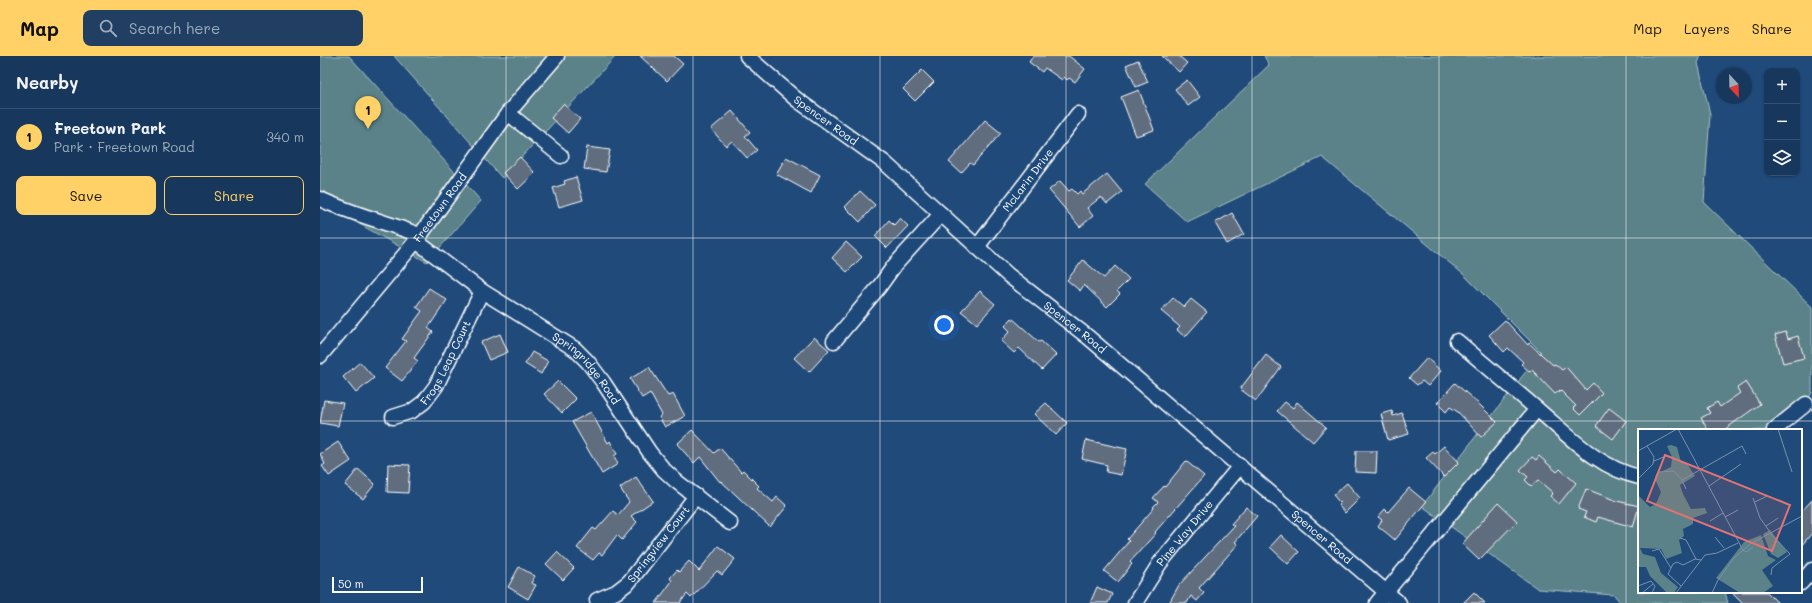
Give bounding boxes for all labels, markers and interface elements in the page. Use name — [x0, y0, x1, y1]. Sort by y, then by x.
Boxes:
search box — [83, 10, 363, 46]
text: Map — [20, 16, 59, 41]
icon: search — [97, 17, 119, 39]
text: Search here — [129, 18, 220, 38]
text: Map — [1633, 19, 1662, 38]
text: Layers — [1684, 19, 1730, 38]
text: Share — [1752, 19, 1792, 38]
north arrow — [1716, 68, 1752, 104]
map controls — [1764, 68, 1800, 176]
button: + — [1764, 68, 1800, 104]
text: Nearby — [16, 71, 78, 93]
street label: Spencer Road — [791, 92, 861, 148]
pin: 1 — [355, 96, 381, 129]
button: − — [1764, 104, 1800, 140]
text: Freetown Park — [54, 118, 166, 138]
text: 1 — [26, 128, 32, 145]
text: 340 m — [266, 128, 304, 145]
text: Park · Freetown Road — [54, 138, 195, 155]
button: layers — [1764, 140, 1800, 176]
street label: McLarin Drive — [999, 145, 1056, 214]
street label: Freetown Road — [410, 169, 470, 245]
button: Save — [16, 176, 156, 215]
button: Share — [164, 176, 304, 215]
street label: Spencer Road — [1041, 297, 1110, 356]
your location — [934, 315, 954, 335]
street label: Frogs Leap Court — [416, 317, 474, 408]
street label: Springridge Road — [550, 329, 624, 407]
inset map — [1638, 429, 1802, 593]
street label: Pine Way Drive — [1153, 496, 1216, 569]
street label: Springview Court — [624, 502, 693, 585]
street label: Spencer Road — [1288, 506, 1356, 567]
scale bar — [332, 575, 423, 594]
text: 50 m — [338, 576, 364, 591]

